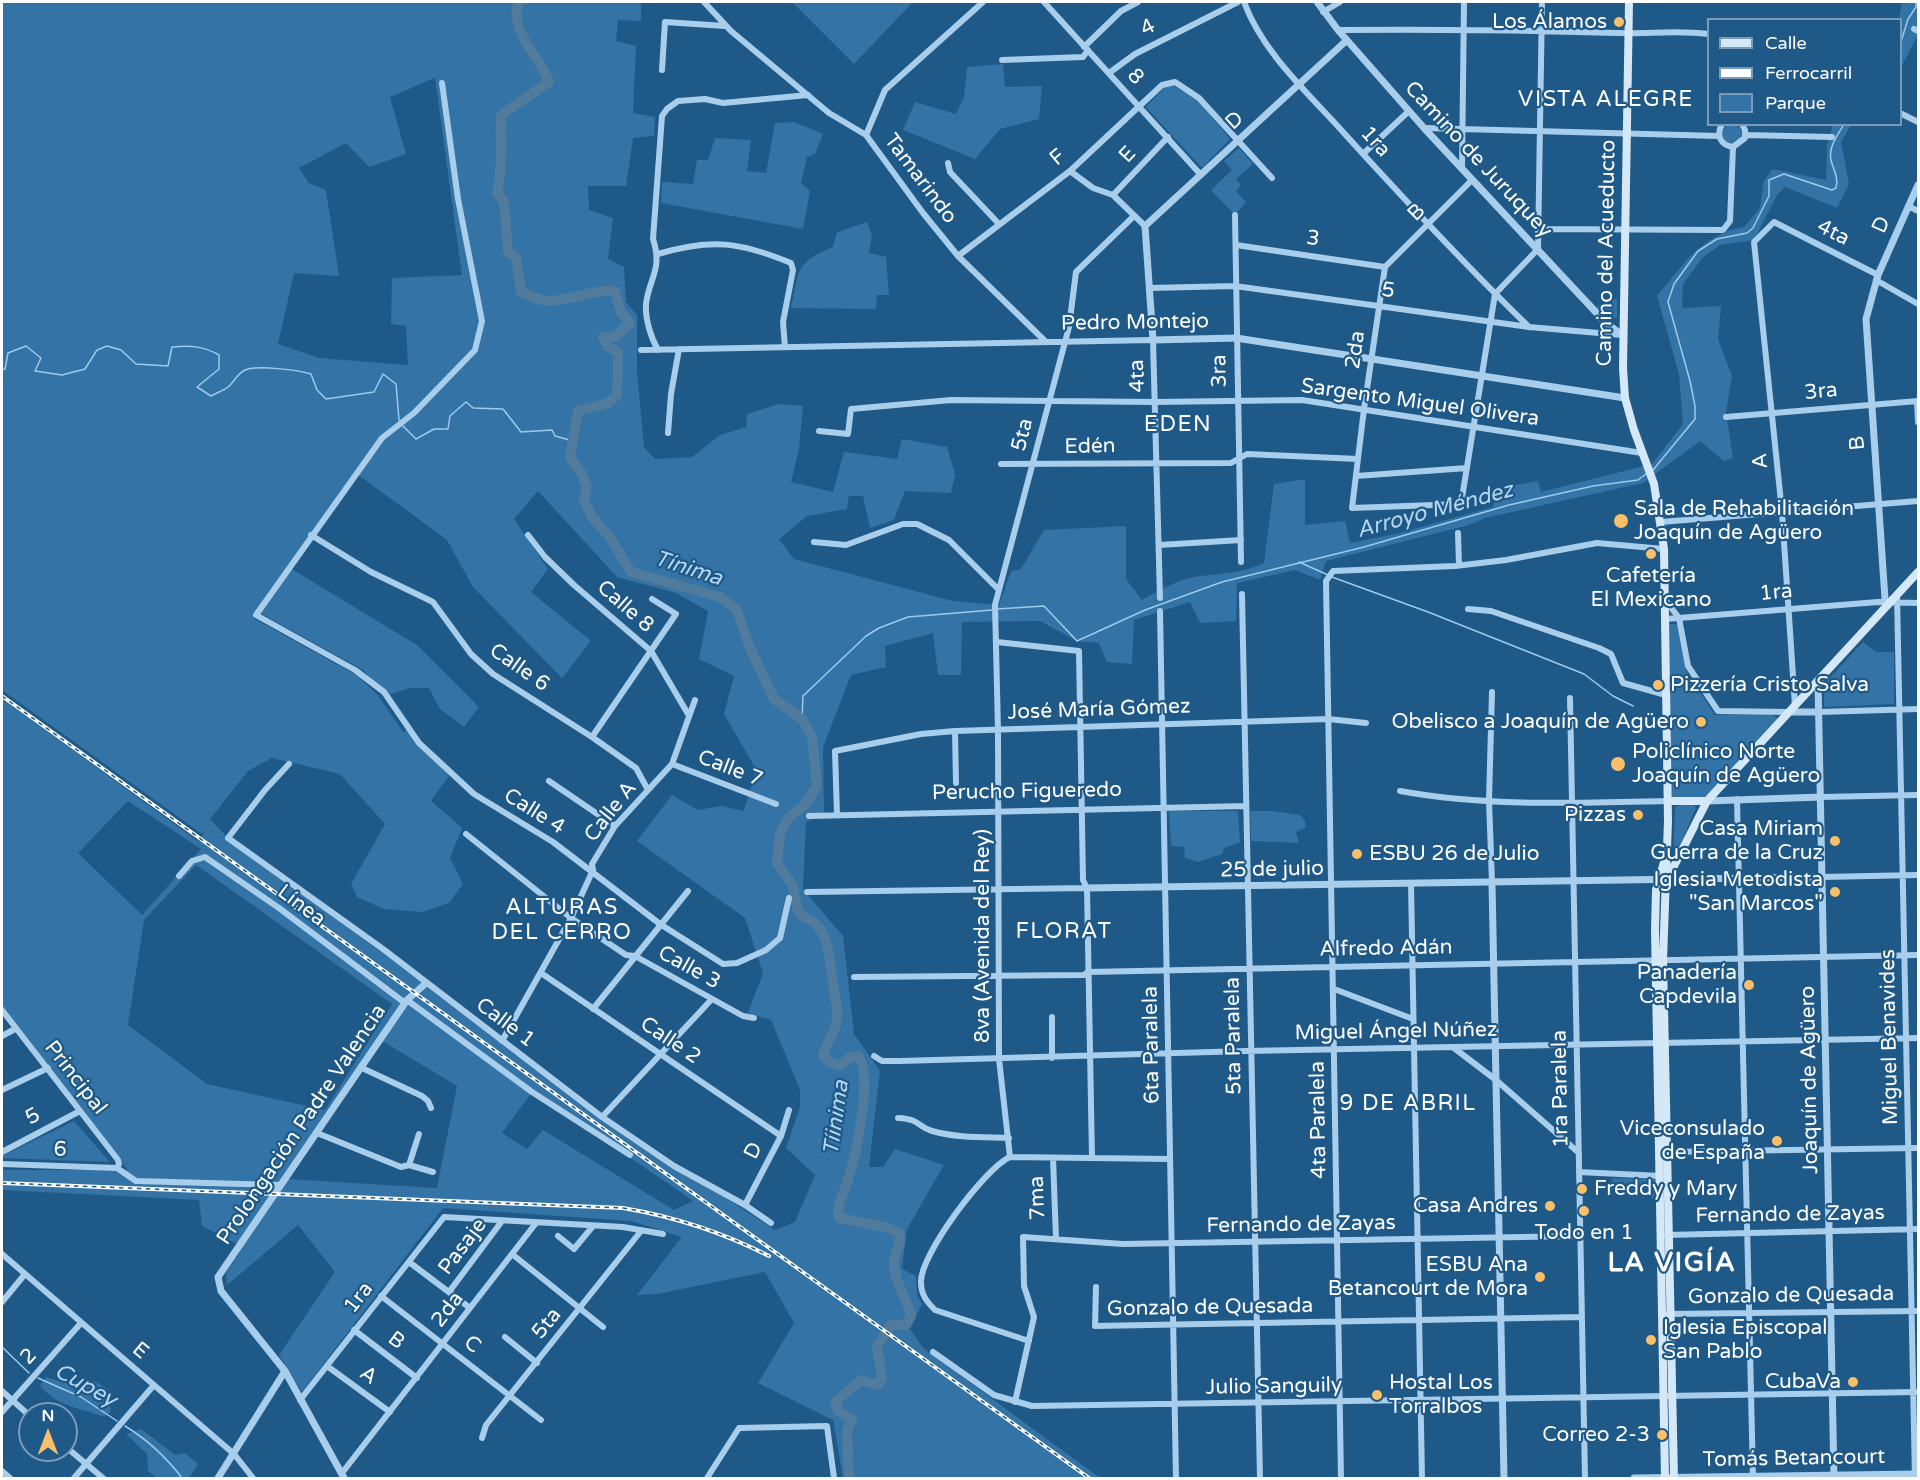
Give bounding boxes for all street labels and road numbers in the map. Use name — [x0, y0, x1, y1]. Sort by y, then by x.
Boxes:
street label: 4 — [1136, 14, 1160, 42]
street label: 8 — [1121, 64, 1149, 90]
street label: Camino de Juruquey — [1399, 76, 1557, 244]
street label: D — [1221, 106, 1249, 136]
street label: 1ra — [1355, 121, 1395, 163]
street label: Tamarindo — [878, 129, 962, 229]
street label: Camino del Acueducto — [1592, 139, 1622, 367]
street label: E — [1114, 142, 1142, 168]
street label: F — [1045, 144, 1071, 172]
street label: B — [1403, 199, 1431, 227]
street label: D — [1867, 213, 1897, 237]
street label: 4ta — [1813, 214, 1853, 252]
street label: 3 — [1305, 226, 1321, 252]
street label: 5 — [1380, 278, 1396, 304]
street label: Pedro Montejo — [1061, 309, 1209, 337]
street label: 2da — [1341, 329, 1371, 371]
street label: 3ra — [1207, 354, 1233, 388]
street label: 4ta — [1125, 359, 1151, 393]
street label: Sargento Miguel Olivera — [1299, 374, 1541, 432]
street label: 3ra — [1803, 378, 1839, 406]
street label: 5ta — [1007, 416, 1039, 454]
street label: Edén — [1064, 434, 1116, 460]
street label: B — [1845, 435, 1871, 451]
street label: A — [1748, 452, 1774, 470]
street label: Calle 8 — [591, 575, 659, 639]
street label: 1ra — [1758, 579, 1794, 607]
street label: Calle 6 — [484, 638, 554, 698]
street label: José María Gómez — [1007, 694, 1191, 726]
street label: Calle 7 — [694, 745, 766, 793]
street label: Calle A — [580, 777, 642, 847]
street label: Perucho Figueredo — [932, 778, 1122, 806]
street label: Calle 4 — [499, 783, 569, 841]
street label: 8va (Avenida del Rey) — [970, 829, 996, 1043]
street label: 25 de julio — [1220, 856, 1324, 884]
street label: Línea — [272, 880, 330, 932]
street label: Alfredo Adán — [1319, 935, 1453, 963]
street label: Calle 3 — [653, 941, 725, 995]
street label: Miguel Benavides — [1876, 949, 1904, 1125]
street label: 5ta Paralela — [1220, 977, 1248, 1095]
street label: 6ta Paralela — [1138, 986, 1166, 1104]
street label: Joaquín de Agüero — [1796, 986, 1824, 1174]
street label: Calle 1 — [471, 993, 539, 1053]
street label: Prolongación Padre Valencia — [212, 1000, 392, 1250]
street label: Calle 2 — [635, 1012, 705, 1070]
street label: Miguel Ángel Núñez — [1295, 1018, 1497, 1046]
street label: 1ra Paralela — [1547, 1030, 1575, 1148]
street label: Principal — [38, 1036, 112, 1120]
street label: 4ta Paralela — [1305, 1061, 1333, 1179]
street label: 5 — [21, 1103, 45, 1131]
street label: 6 — [53, 1137, 67, 1163]
street label: D — [739, 1138, 769, 1164]
street label: 7ma — [1025, 1175, 1051, 1221]
street label: Fernando de Zayas — [1695, 1201, 1885, 1229]
street label: Fernando de Zayas — [1206, 1211, 1396, 1239]
street label: Pasaje — [434, 1214, 492, 1280]
street label: 1ra — [339, 1277, 379, 1319]
street label: Gonzalo de Quesada — [1688, 1282, 1894, 1310]
street label: 2da — [426, 1287, 470, 1333]
street label: Gonzalo de Quesada — [1107, 1294, 1313, 1322]
street label: 5ta — [527, 1303, 567, 1345]
street label: B — [383, 1327, 409, 1355]
street label: C — [458, 1331, 486, 1359]
street label: E — [127, 1337, 153, 1365]
street label: 2 — [15, 1344, 43, 1370]
street label: A — [354, 1361, 382, 1391]
street label: Julio Sanguily — [1206, 1373, 1342, 1401]
street label: Tomás Betancourt — [1703, 1445, 1885, 1473]

